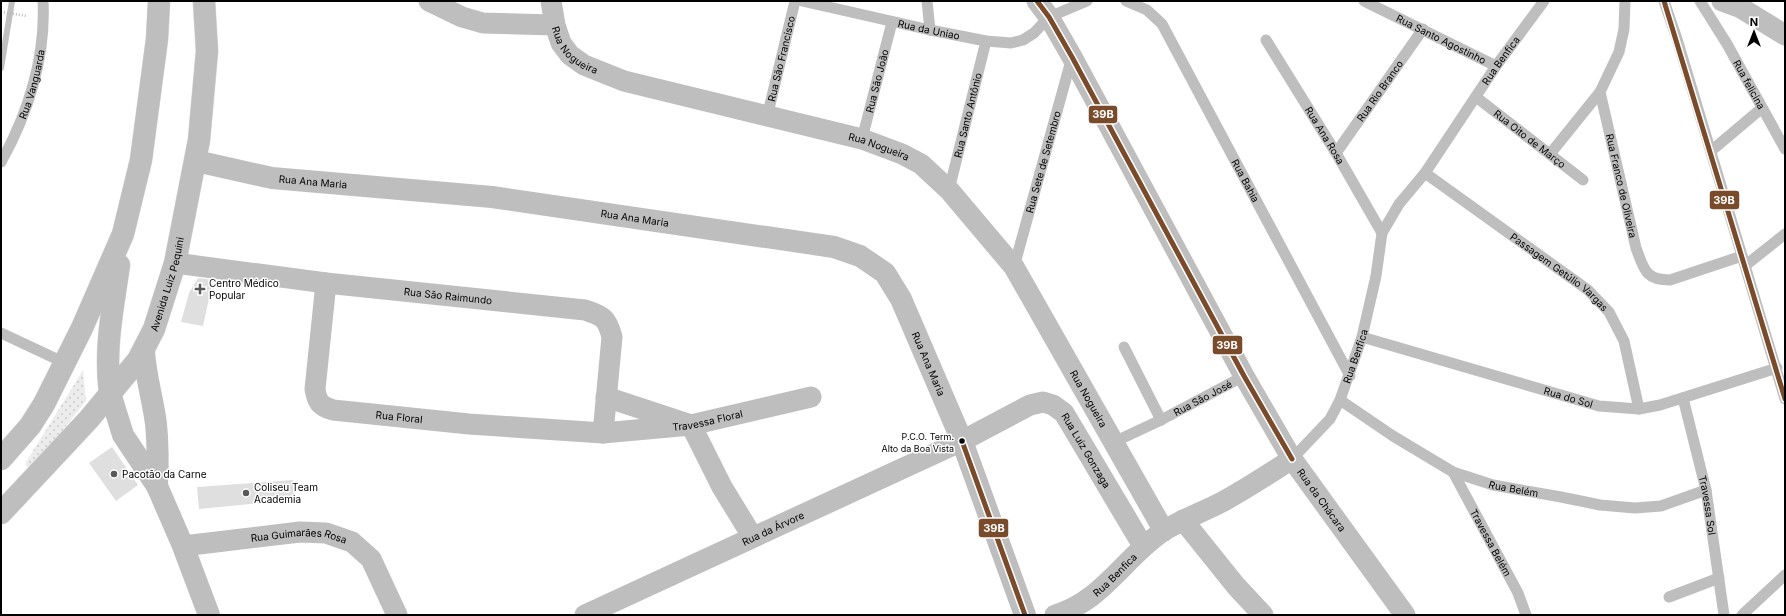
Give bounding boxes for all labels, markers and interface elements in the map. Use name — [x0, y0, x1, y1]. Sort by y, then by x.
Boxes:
street label: Rua Santo Agostinho — [1394, 12, 1488, 66]
north arrow — [1734, 12, 1774, 52]
street label: Rua São Francisco — [765, 15, 797, 103]
text: N — [1750, 15, 1758, 29]
street label: Rua da Uniao — [897, 17, 961, 42]
street label: Rua Nogueira — [550, 25, 600, 76]
street label: Rua Benfica — [1479, 34, 1522, 87]
street label: Rua São João — [863, 48, 891, 114]
street label: Rua Vanguarda — [16, 49, 47, 121]
street label: Rua Rio Branco — [1354, 58, 1405, 124]
street label: Rua felicina — [1731, 58, 1768, 111]
street label: Rua Santo Antônio — [951, 72, 984, 159]
street label: Rua Ana Rosa — [1303, 104, 1347, 166]
line badge: 39B — [1088, 105, 1118, 124]
text: 39B — [1092, 107, 1114, 121]
street label: Rua Oito de Março — [1491, 107, 1568, 170]
street label: Rua Sete de Setembro — [1023, 109, 1063, 214]
street label: Rua Nogueira — [847, 130, 912, 163]
street label: Rua Franco de Oliveira — [1604, 132, 1639, 239]
street label: Rua Bahia — [1229, 157, 1262, 204]
street label: Rua Ana Maria — [278, 173, 348, 190]
line badge: 39B — [1709, 190, 1740, 210]
text: 39B — [1713, 193, 1735, 207]
street label: Rua Ana Maria — [600, 207, 670, 229]
street label: Passagem Getúlio Vargas — [1508, 230, 1611, 313]
street label: Avenida Luiz Pequini — [148, 236, 186, 333]
place label: Centro Médico Popular — [209, 277, 279, 301]
marker: Centro Médico Popular — [194, 283, 206, 295]
street label: Rua São Raimundo — [403, 285, 493, 306]
street label: Rua Benfica — [1340, 328, 1370, 385]
street label: Rua Ana Maria — [910, 330, 948, 398]
line badge: 39B — [1212, 335, 1243, 355]
text: 39B — [1216, 338, 1238, 352]
street label: Rua Nogueira — [1068, 368, 1110, 429]
street label: Rua São José — [1171, 377, 1234, 418]
street label: Rua do Sol — [1542, 384, 1594, 410]
street label: Travessa Floral — [672, 407, 744, 433]
street label: Rua Floral — [375, 408, 423, 425]
street label: Rua Luiz Gonzaga — [1059, 411, 1113, 490]
place label: P.C.O. Term. Alto da Boa Vista — [881, 431, 954, 454]
marker: P.C.O. Term. Alto da Boa Vista — [957, 436, 967, 446]
street label: Rua da Chácara — [1295, 466, 1349, 534]
place label: Pacotão da Carne — [122, 468, 207, 480]
marker: Pacotão da Carne — [109, 469, 119, 479]
street label: Travessa Sol — [1697, 474, 1718, 536]
street label: Rua Belém — [1487, 478, 1539, 499]
place label: Coliseu Team Academia — [254, 481, 318, 505]
marker: Coliseu Team Academia — [241, 488, 251, 498]
street label: Travessa Belém — [1468, 507, 1514, 578]
street label: Rua da Árvore — [740, 509, 806, 548]
line badge: 39B — [978, 518, 1009, 538]
text: 39B — [983, 521, 1005, 535]
street label: Rua Guimarães Rosa — [250, 526, 349, 546]
street label: Rua Benfica — [1090, 551, 1139, 599]

